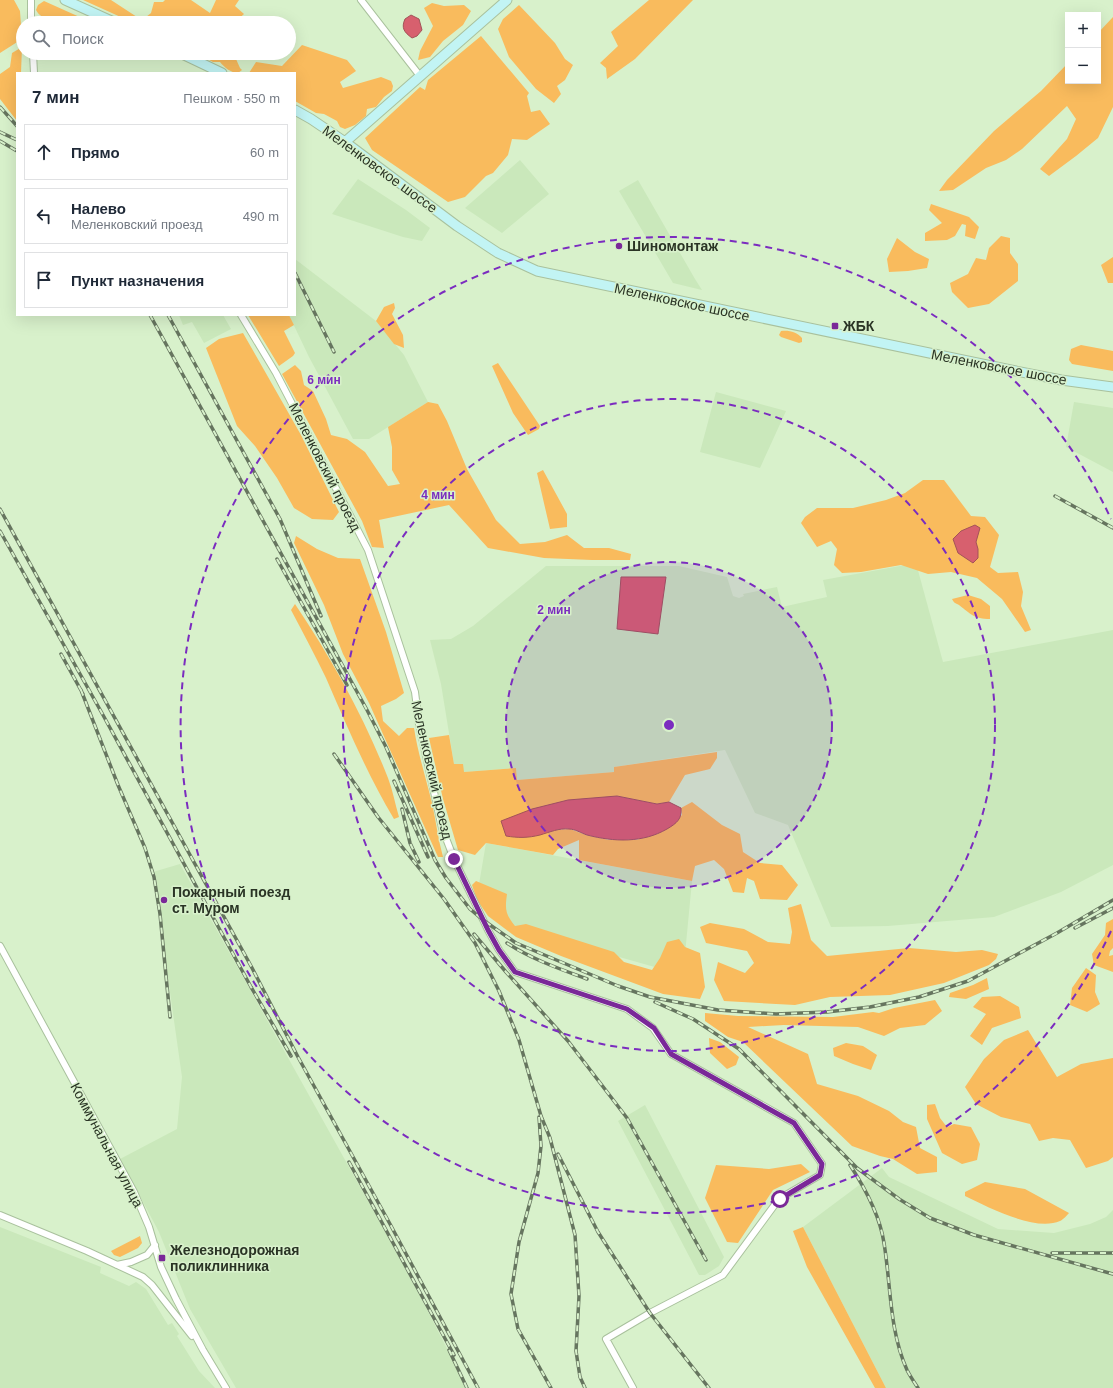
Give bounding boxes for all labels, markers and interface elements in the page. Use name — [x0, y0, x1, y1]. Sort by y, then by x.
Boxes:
map controls — [1065, 12, 1101, 84]
button: + — [1065, 12, 1101, 48]
search box — [16, 16, 296, 60]
icon: search — [30, 27, 52, 49]
text: Поиск — [62, 30, 104, 47]
button: − — [1065, 48, 1101, 84]
text: 7 мин — [32, 88, 79, 107]
text: Пешком · 550 m — [183, 91, 280, 106]
street label: Меленковское шоссе — [320, 122, 441, 216]
icon: ahead — [33, 141, 55, 163]
text: Прямо — [71, 144, 120, 161]
text: 60 m — [250, 145, 279, 160]
text: Налево — [71, 200, 126, 217]
icon: left — [33, 205, 55, 227]
text: 490 m — [243, 209, 279, 224]
text: Меленковский проезд — [71, 217, 203, 232]
place label: Шиномонтаж — [627, 238, 719, 254]
marker: Шиномонтаж — [614, 241, 624, 251]
icon: arrive — [33, 269, 55, 291]
text: Пункт назначения — [71, 272, 204, 289]
street label: Меленковское шоссе — [613, 280, 751, 324]
place label: ЖБК — [842, 318, 875, 334]
marker: ЖБК — [830, 321, 840, 331]
street label: Меленковское шоссе — [930, 346, 1068, 388]
text: 6 мин — [307, 373, 341, 387]
street label: Меленковский проезд — [286, 400, 364, 534]
text: 4 мин — [421, 488, 455, 502]
text: 2 мин — [537, 603, 571, 617]
street label: Меленковский проезд — [408, 699, 456, 841]
centre of rings — [662, 718, 676, 732]
route end — [445, 850, 463, 868]
place label: Пожарный поезд ст. Муром — [172, 884, 291, 916]
marker: Пожарный поезд ст. Муром — [159, 895, 169, 905]
street label: Коммунальная улица — [67, 1080, 147, 1210]
route start — [771, 1190, 789, 1208]
place label: Железнодорожная поликлинника — [169, 1242, 299, 1274]
marker: Железнодорожная поликлинника — [157, 1253, 167, 1263]

